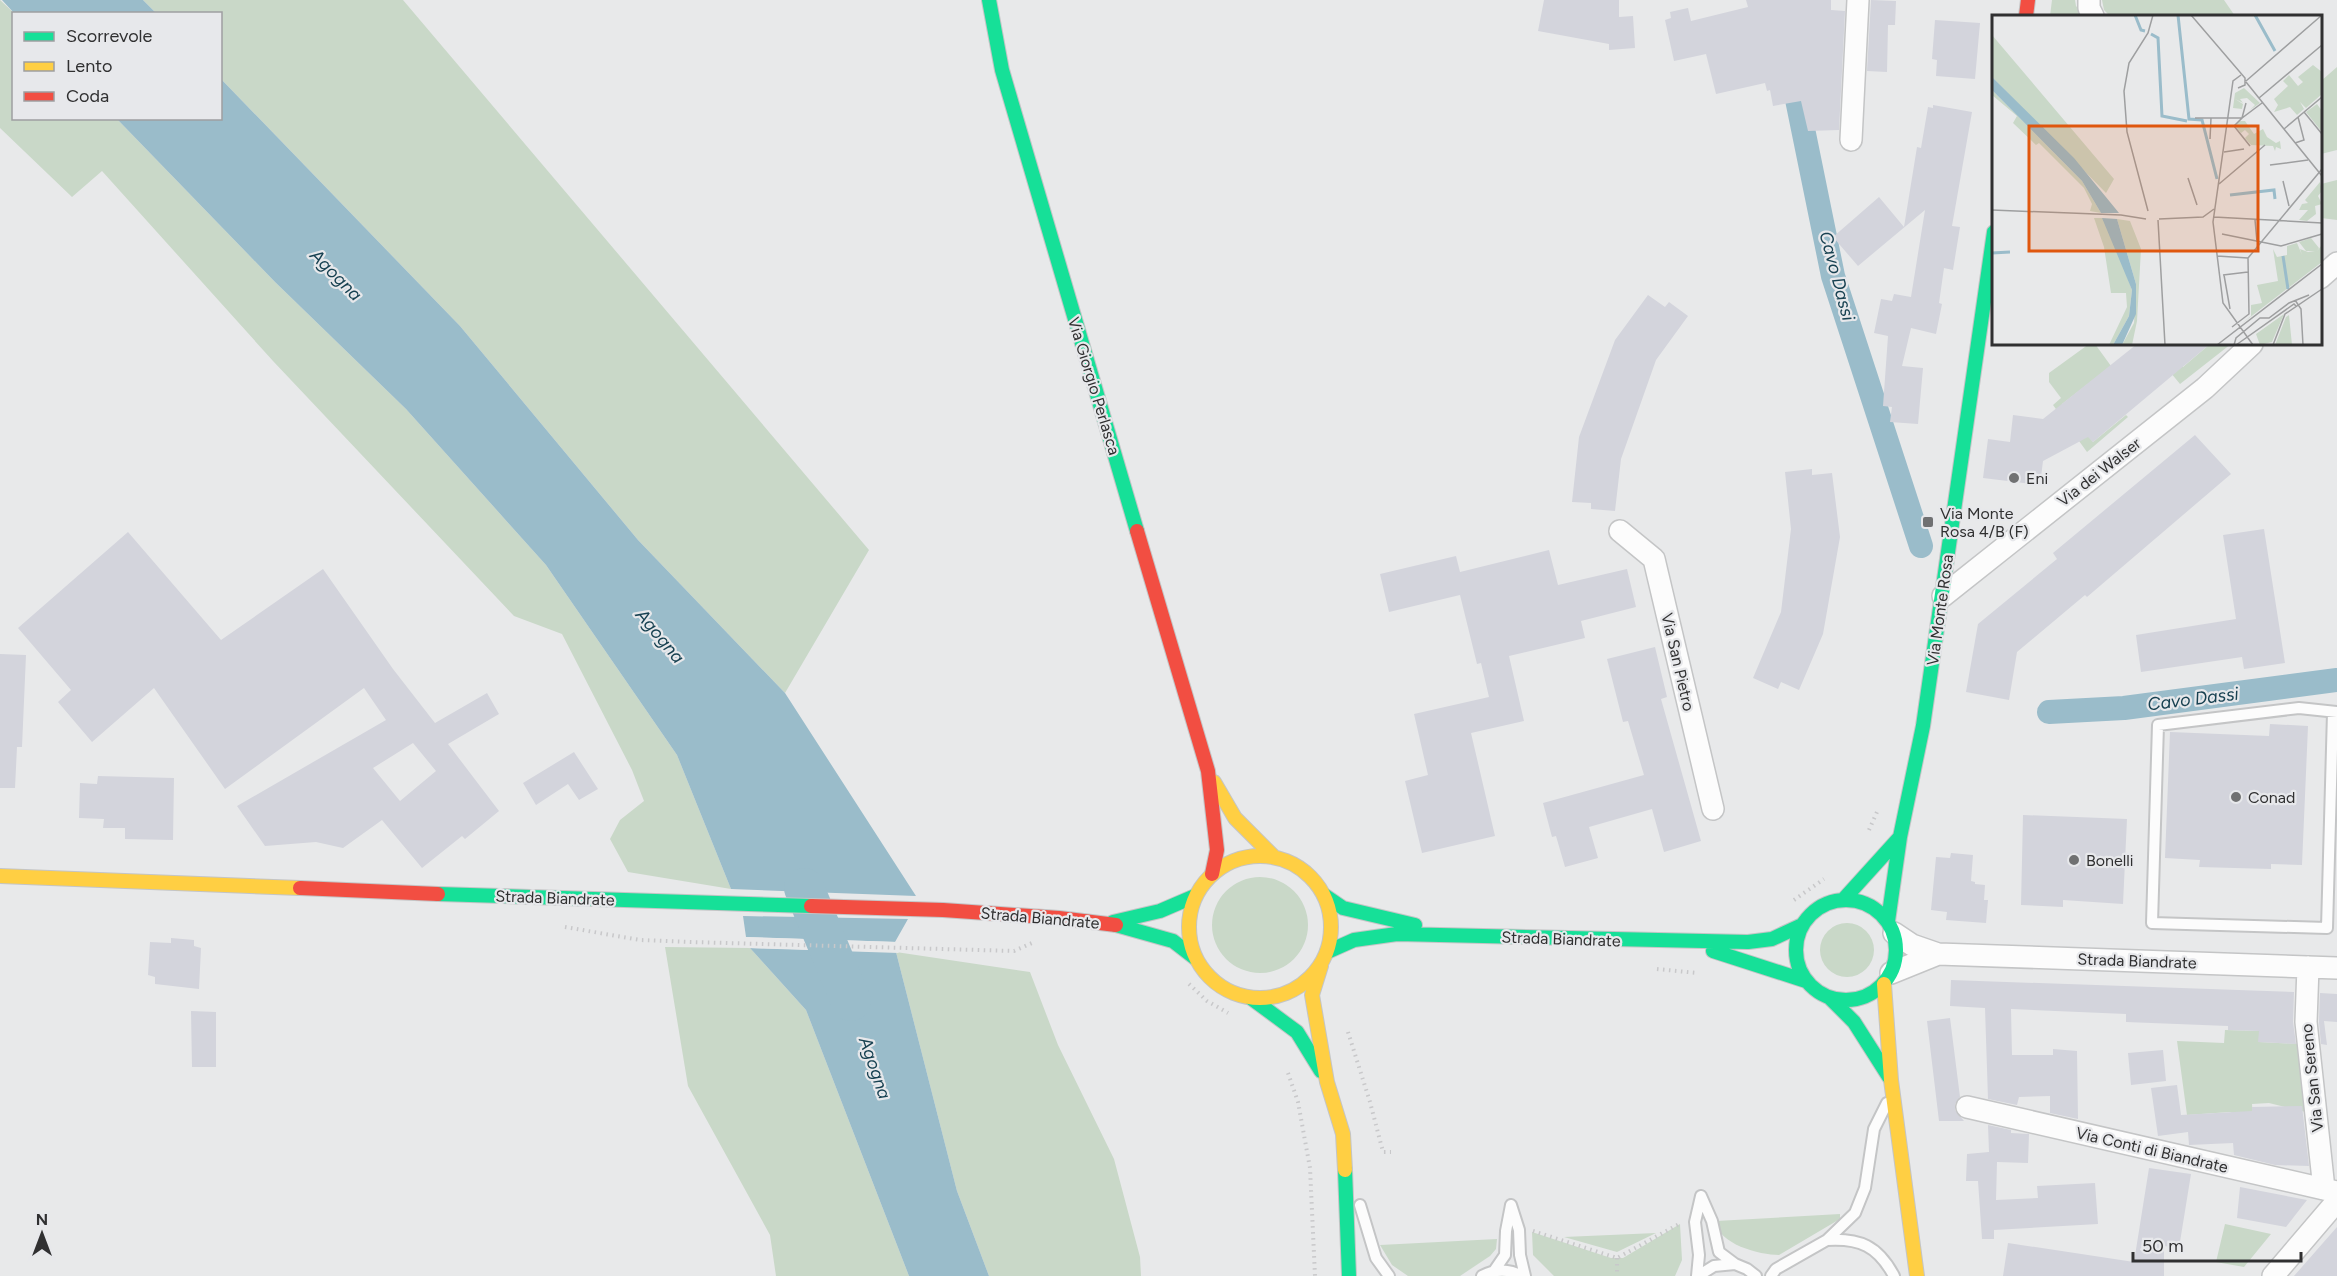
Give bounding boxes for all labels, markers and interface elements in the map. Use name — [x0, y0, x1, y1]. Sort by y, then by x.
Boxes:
legend — [12, 12, 222, 120]
inset map — [1992, 15, 2322, 345]
text: Scorrevole — [66, 25, 153, 47]
text: Lento — [66, 55, 112, 77]
text: Coda — [66, 85, 109, 107]
water label: Cavo Dassi — [1815, 229, 1860, 324]
water label: Agogna — [305, 244, 367, 306]
street label: Via Giorgio Perlasca — [1064, 315, 1124, 457]
street label: Via dei Walser — [2053, 433, 2145, 510]
place label: Eni — [2026, 469, 2048, 488]
marker: Eni — [2007, 471, 2021, 485]
place label: Via Monte Rosa 4/B (F) — [1940, 504, 2029, 541]
marker: Via Monte Rosa 4/B (F) — [1921, 515, 1935, 529]
street label: Via Monte Rosa — [1923, 553, 1957, 667]
water label: Agogna — [630, 604, 689, 668]
street label: Via San Pietro — [1657, 611, 1699, 713]
water label: Cavo Dassi — [2146, 682, 2241, 716]
place label: Conad — [2248, 788, 2295, 807]
marker: Conad — [2229, 790, 2243, 804]
place label: Bonelli — [2086, 851, 2133, 870]
marker: Bonelli — [2067, 853, 2081, 867]
street label: Strada Biandrate — [495, 886, 615, 910]
street label: Strada Biandrate — [980, 903, 1100, 933]
street label: Strada Biandrate — [1501, 927, 1621, 951]
street label: Strada Biandrate — [2077, 949, 2197, 973]
street label: Via San Sereno — [2297, 1023, 2327, 1133]
water label: Agogna — [854, 1033, 896, 1102]
street label: Via Conti di Biandrate — [2074, 1123, 2230, 1177]
north arrow — [12, 1204, 72, 1264]
text: N — [36, 1210, 48, 1229]
scale bar — [2133, 1225, 2301, 1263]
text: 50 m — [2142, 1235, 2184, 1257]

